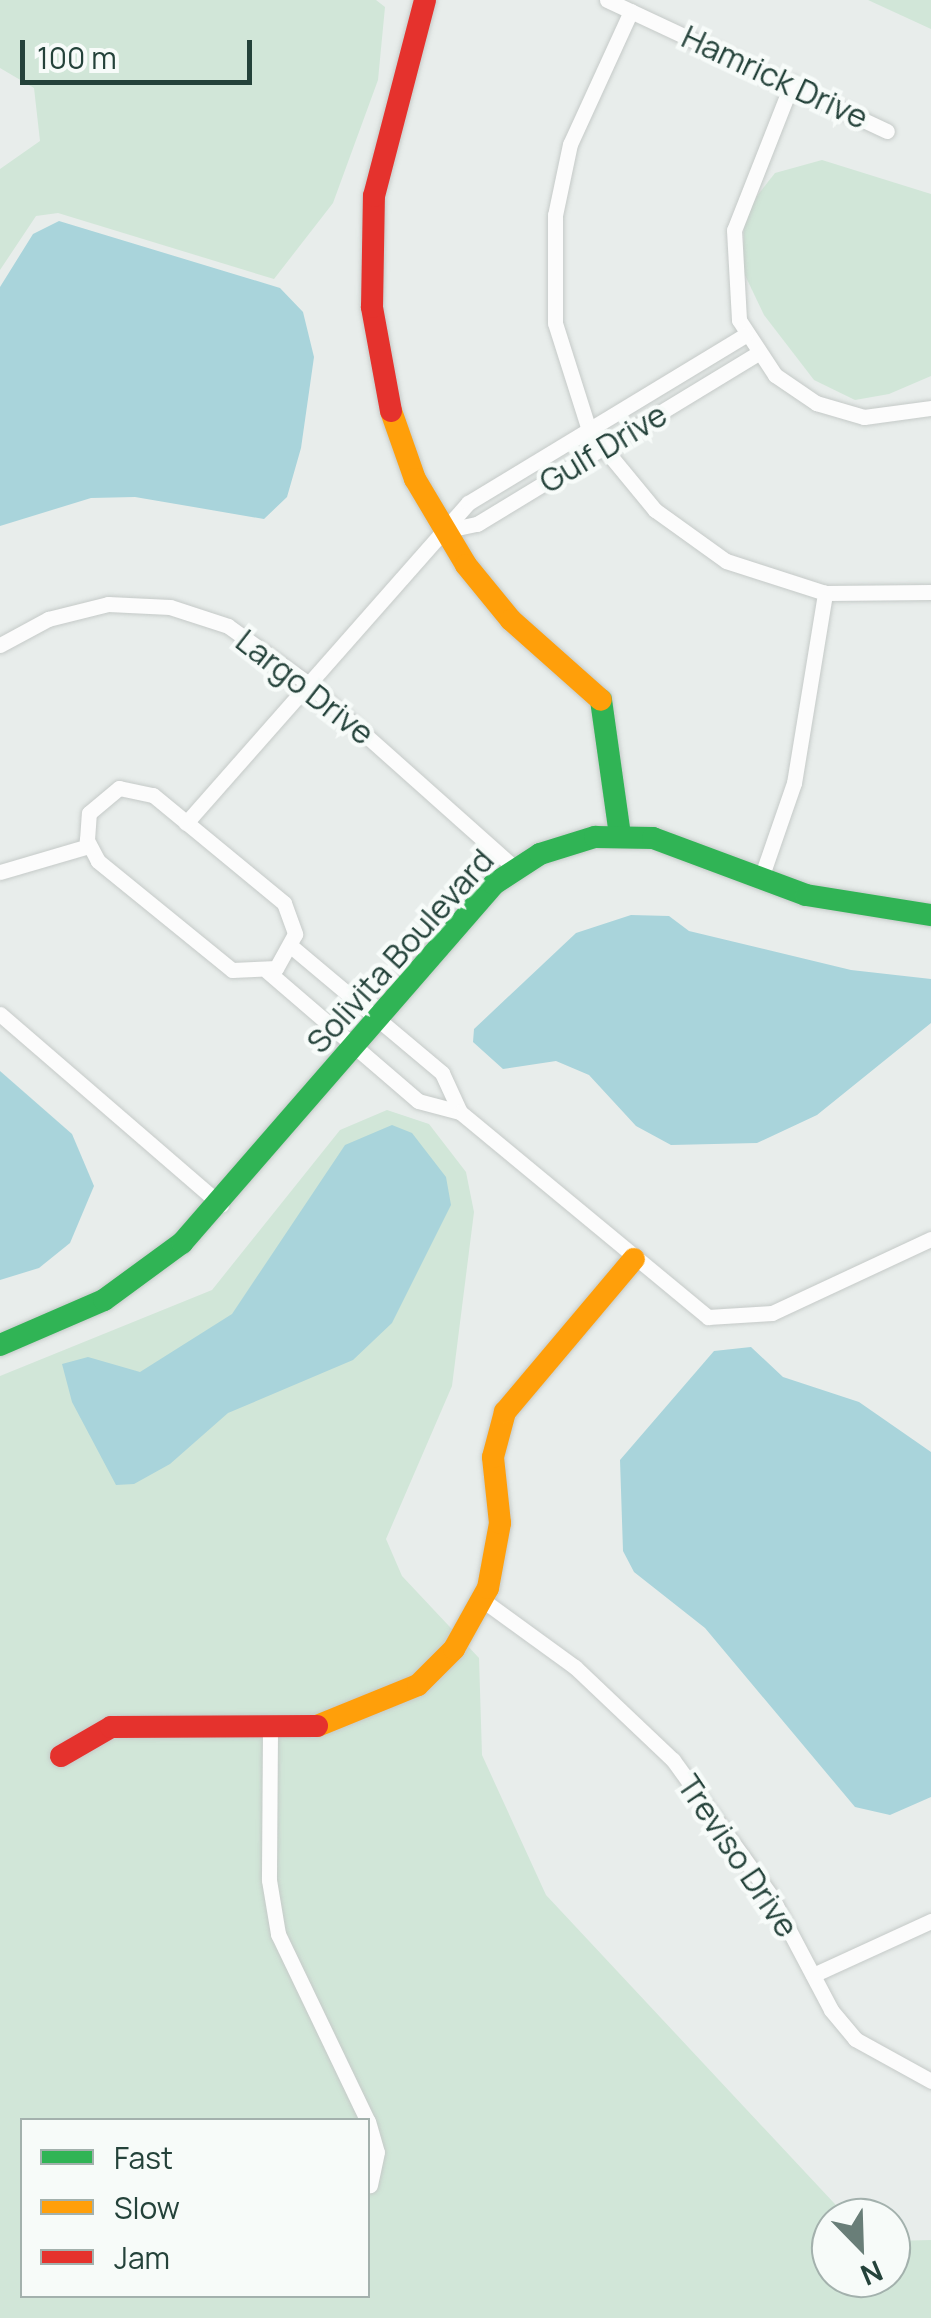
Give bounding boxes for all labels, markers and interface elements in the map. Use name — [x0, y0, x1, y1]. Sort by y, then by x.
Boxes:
street label: Hamrick Drive — [676, 17, 874, 137]
scale bar — [25, 20, 258, 82]
text: 100 m — [37, 37, 117, 78]
street label: Gulf Drive — [532, 395, 674, 501]
street label: Largo Drive — [229, 621, 381, 753]
street label: Solivita Boulevard — [299, 841, 501, 1061]
street label: Treviso Drive — [670, 1768, 806, 1944]
legend — [20, 2118, 370, 2298]
text: Fast — [114, 2137, 173, 2178]
text: Slow — [114, 2187, 180, 2228]
north arrow — [811, 2198, 911, 2298]
text: Jam — [114, 2237, 170, 2278]
text: N — [855, 2252, 889, 2295]

